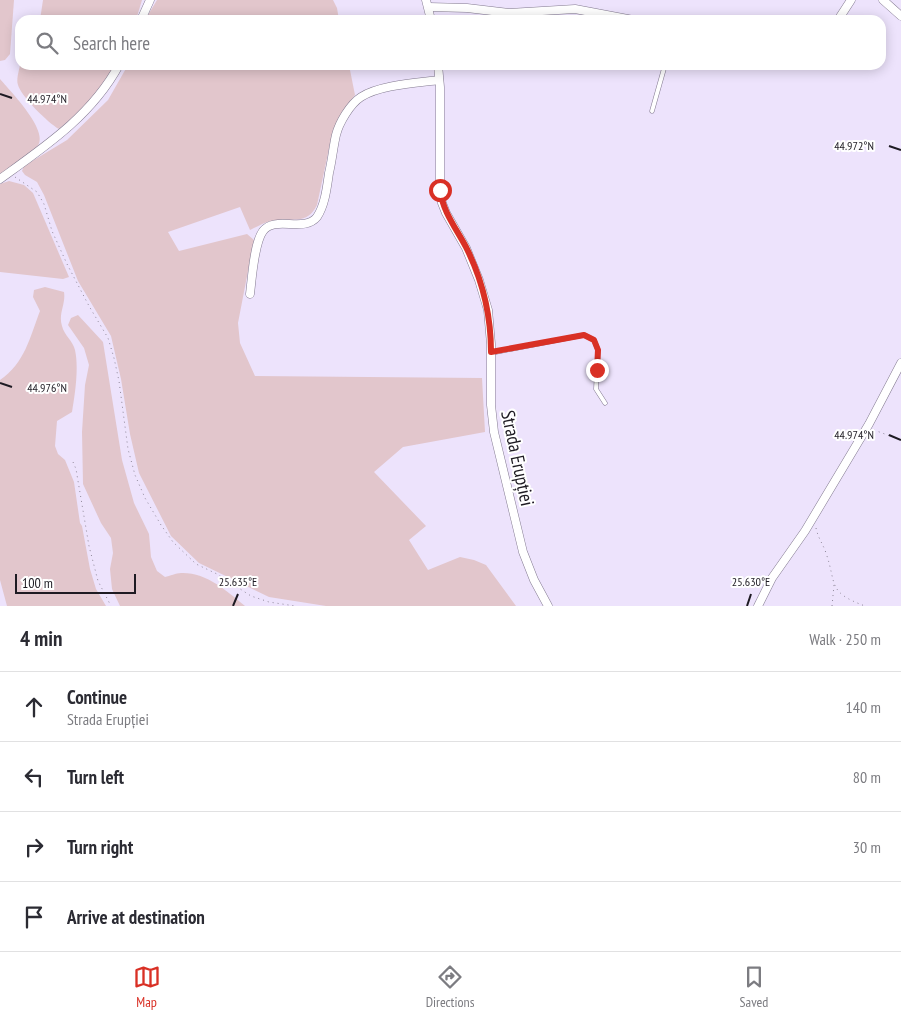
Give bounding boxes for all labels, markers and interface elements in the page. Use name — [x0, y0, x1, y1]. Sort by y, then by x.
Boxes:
search box — [15, 15, 886, 70]
icon: search — [33, 29, 61, 57]
text: Search here — [73, 31, 150, 55]
text: 44.974°N — [27, 91, 67, 106]
text: 44.972°N — [834, 138, 874, 153]
route start — [429, 179, 452, 202]
route end — [586, 359, 609, 382]
text: 44.976°N — [27, 380, 67, 395]
street label: Strada Erupției — [496, 408, 540, 508]
text: 44.974°N — [834, 427, 874, 442]
scale bar — [15, 571, 136, 594]
text: 100 m — [22, 574, 53, 592]
text: 25.635°E — [219, 574, 257, 589]
text: 25.630°E — [732, 574, 770, 589]
text: 4 min — [20, 625, 62, 652]
text: Walk · 250 m — [809, 629, 881, 649]
text: Continue — [67, 685, 127, 709]
icon: ahead — [20, 693, 48, 721]
text: 140 m — [846, 697, 881, 717]
text: Strada Erupției — [67, 709, 149, 729]
icon: left — [20, 763, 48, 791]
text: Turn left — [67, 765, 124, 789]
text: 80 m — [853, 767, 881, 787]
icon: right — [20, 833, 48, 861]
text: Turn right — [67, 835, 133, 859]
text: 30 m — [853, 837, 881, 857]
icon: arrive — [20, 903, 48, 931]
text: Arrive at destination — [67, 905, 205, 929]
tab: Map — [133, 963, 161, 1011]
tab: Directions — [426, 963, 474, 1011]
tab: Saved — [740, 963, 768, 1011]

